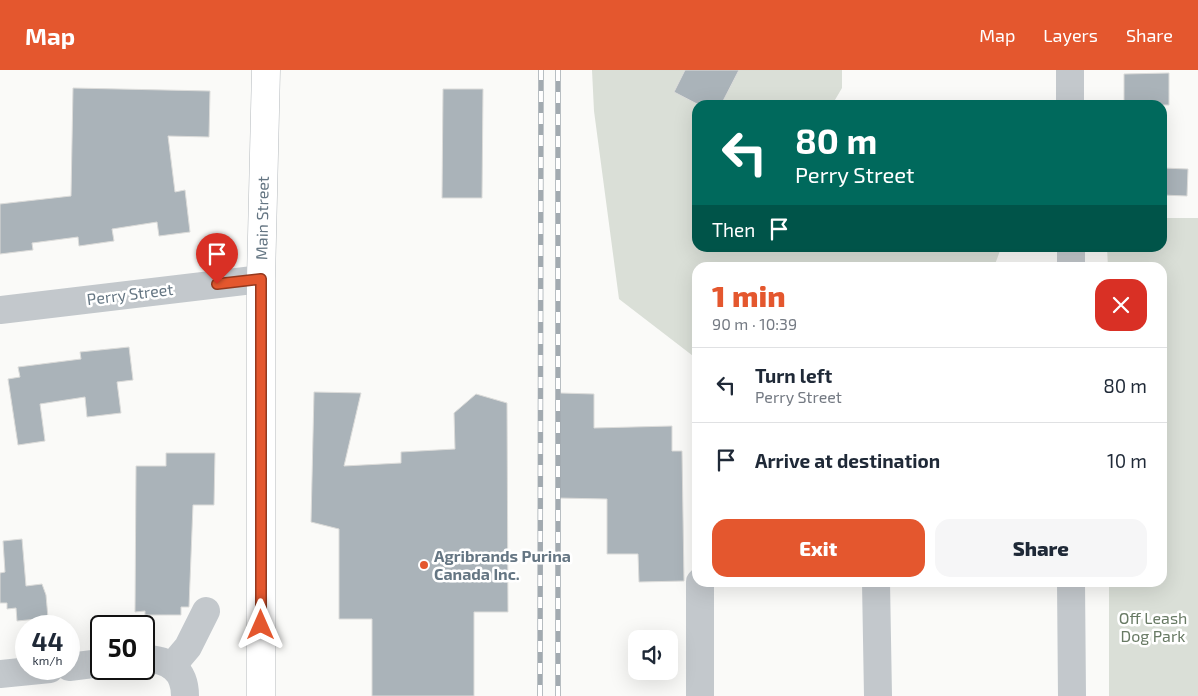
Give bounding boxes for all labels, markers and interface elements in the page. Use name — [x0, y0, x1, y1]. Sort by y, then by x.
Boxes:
text: Map — [25, 21, 75, 50]
text: Map — [979, 24, 1015, 46]
text: Layers — [1043, 24, 1098, 46]
text: Share — [1126, 24, 1173, 46]
text: 80 m — [795, 119, 877, 161]
icon: left — [712, 120, 777, 185]
text: Perry Street — [795, 161, 915, 187]
street label: Main Street — [251, 176, 272, 260]
icon: arrive — [765, 215, 793, 243]
text: Then — [712, 218, 755, 241]
pin — [196, 233, 238, 284]
icon: arrive — [203, 240, 231, 268]
text: 1 min — [712, 277, 786, 313]
street label: Perry Street — [86, 279, 174, 308]
button: close — [1095, 279, 1147, 331]
text: 90 m · 10:39 — [712, 314, 797, 333]
text: Turn left — [755, 364, 832, 387]
icon: left — [712, 371, 740, 399]
text: 80 m — [1103, 374, 1147, 397]
text: Perry Street — [755, 387, 842, 406]
icon: arrive — [712, 446, 740, 474]
text: Arrive at destination — [755, 449, 940, 472]
text: 10 m — [1107, 449, 1147, 472]
button: Exit — [712, 519, 925, 577]
button: Share — [935, 519, 1147, 577]
place label: Agribrands Purina Canada Inc. — [434, 546, 571, 583]
marker: Agribrands Purina Canada Inc. — [418, 559, 430, 571]
position arrow — [234, 598, 286, 650]
park label: Off Leash Dog Park — [1119, 608, 1187, 645]
speed limit sign: 50 — [90, 615, 155, 680]
text: 44 — [32, 626, 63, 656]
map controls — [628, 630, 678, 680]
button: sound — [628, 630, 678, 680]
text: km/h — [33, 653, 62, 667]

